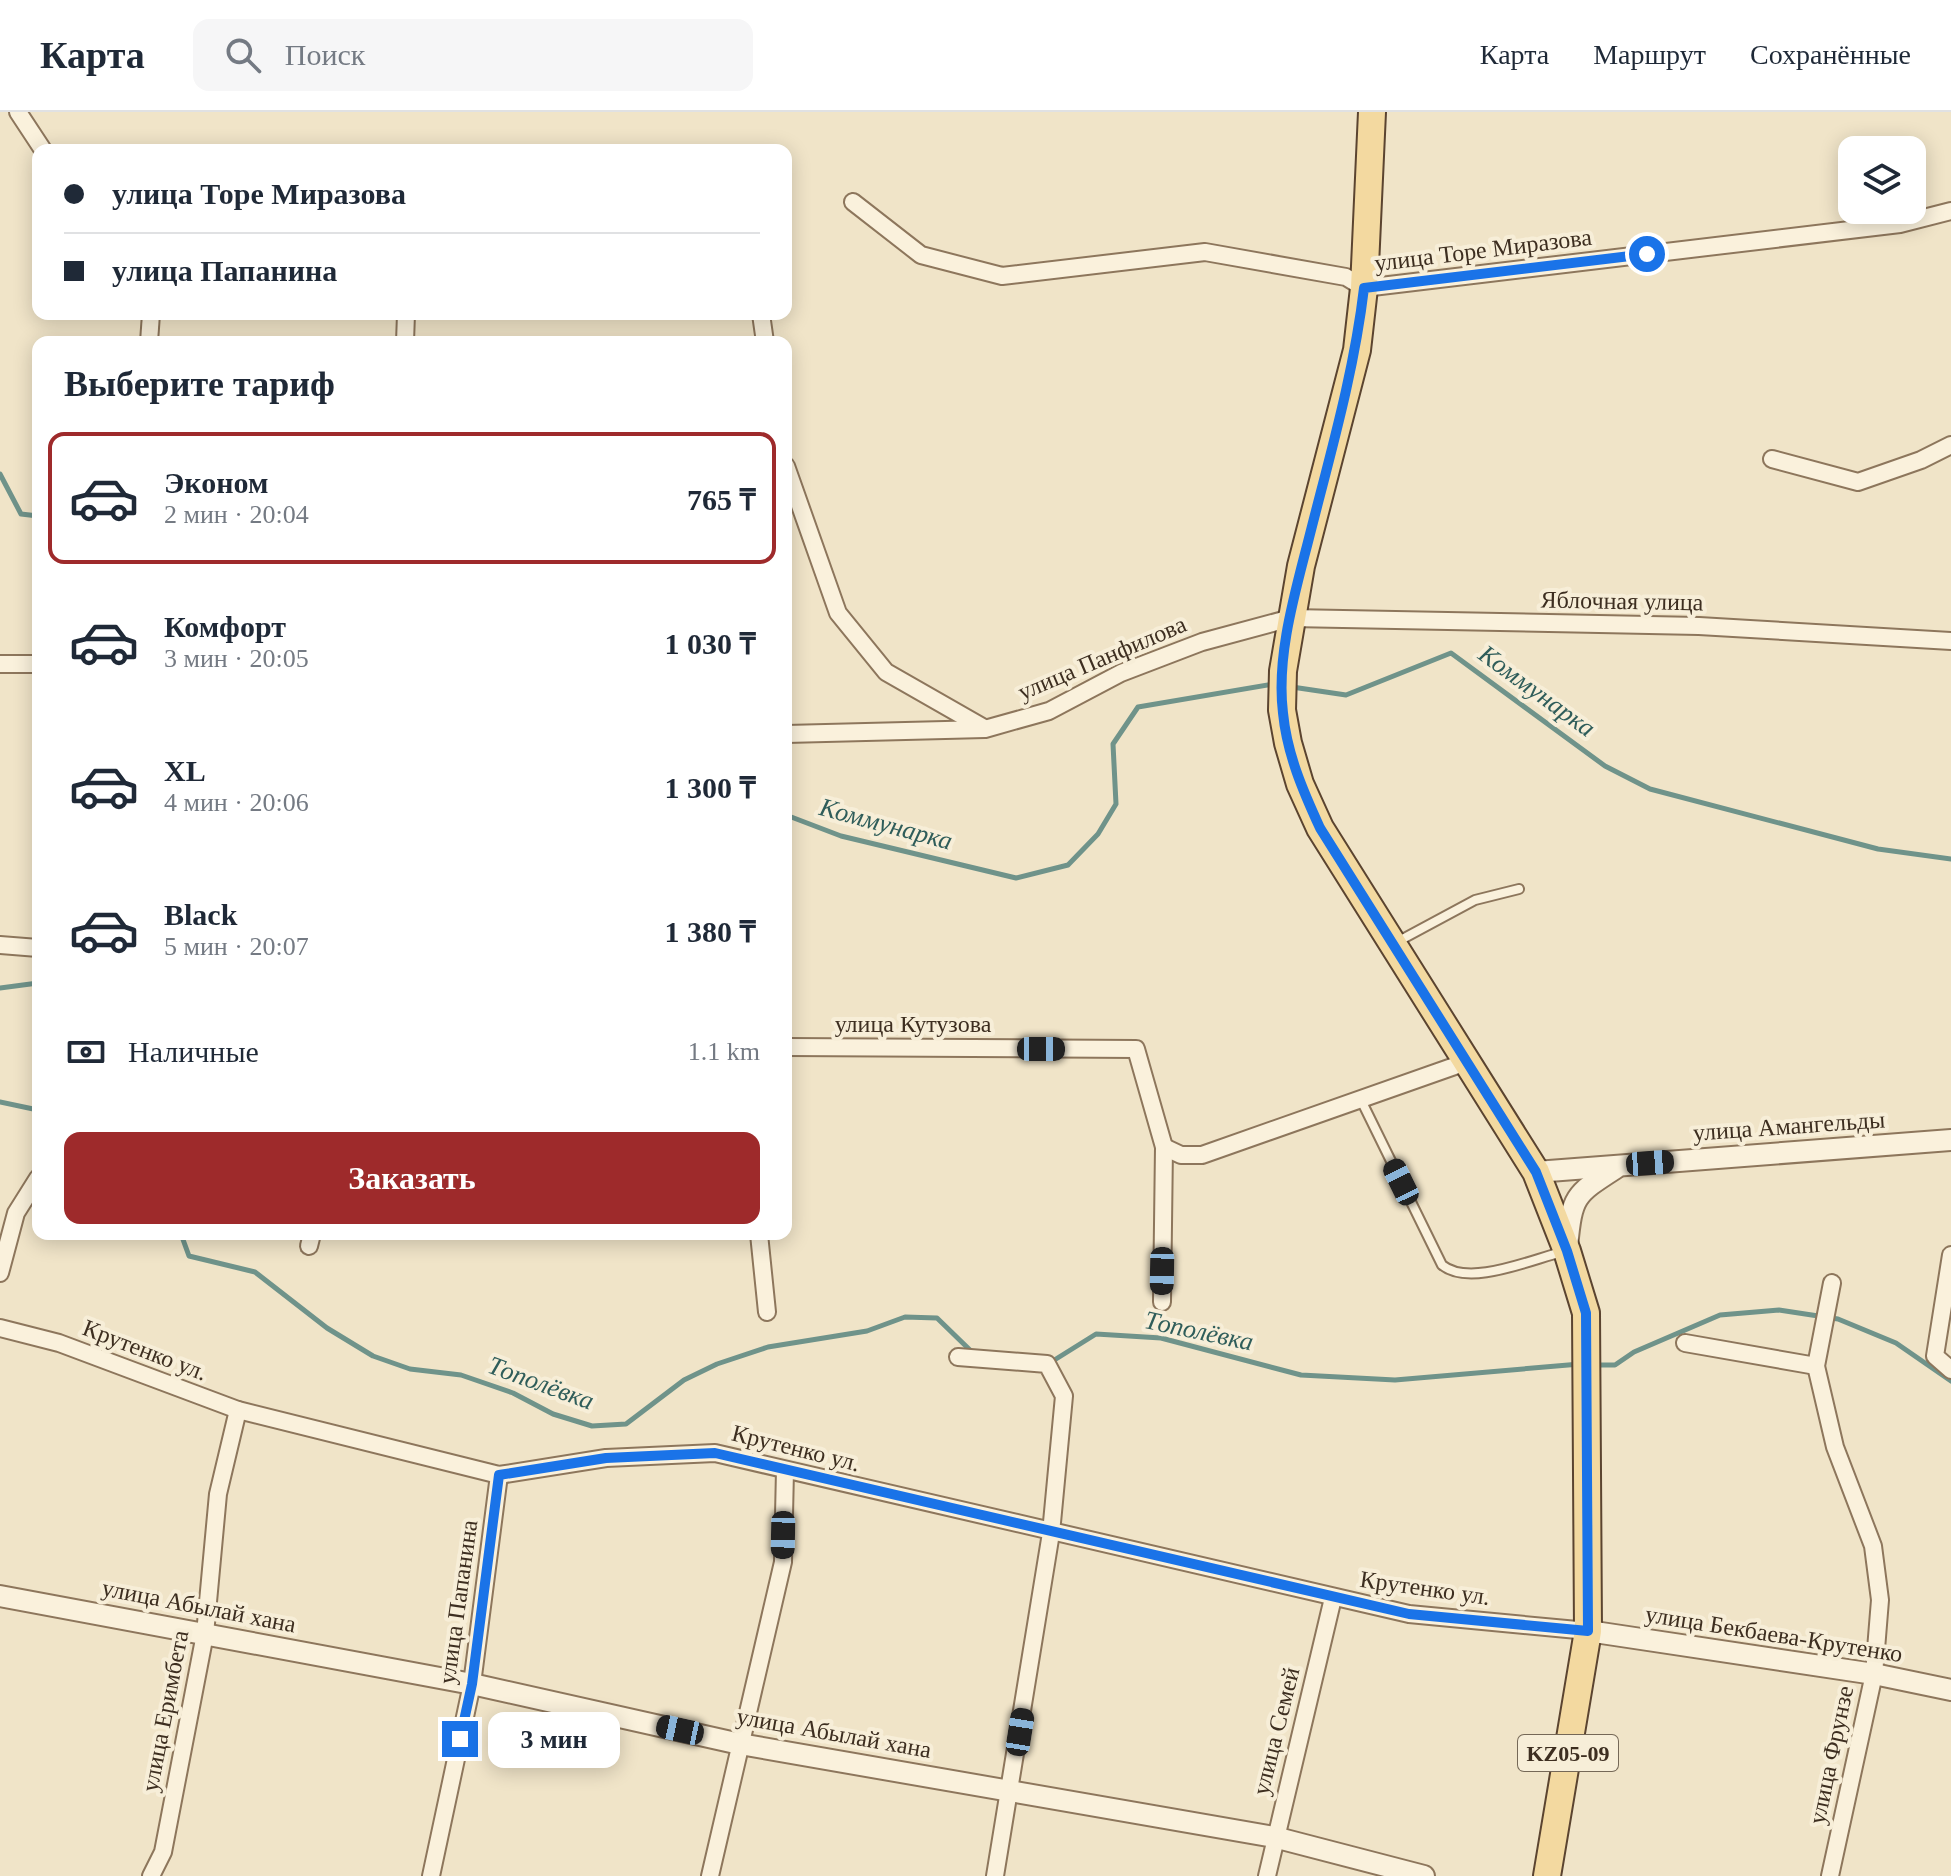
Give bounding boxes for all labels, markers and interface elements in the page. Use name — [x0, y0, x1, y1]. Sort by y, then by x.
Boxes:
search box — [193, 19, 753, 91]
icon: search — [221, 33, 265, 77]
text: Карта — [40, 34, 145, 76]
text: Поиск — [285, 38, 365, 71]
text: Карта — [1480, 39, 1549, 70]
text: Маршрут — [1593, 39, 1706, 70]
text: Сохранённые — [1750, 39, 1911, 70]
map controls — [1838, 136, 1926, 224]
button: layers — [1838, 136, 1926, 224]
text: улица Торе Миразова — [112, 177, 406, 210]
street label: улица Торе Миразова — [1373, 224, 1593, 276]
route start — [1629, 236, 1665, 272]
text: улица Папанина — [112, 254, 337, 287]
text: Выберите тариф — [64, 364, 335, 404]
icon: car — [68, 462, 140, 534]
text: Эконом — [164, 466, 268, 499]
text: 765 ₸ — [687, 483, 756, 516]
text: 2 мин · 20:04 — [164, 500, 309, 529]
street label: Яблочная улица — [1540, 587, 1704, 615]
icon: car — [68, 606, 140, 678]
text: Комфорт — [164, 610, 286, 643]
street label: улица Панфилова — [1014, 611, 1190, 705]
text: 1 030 ₸ — [665, 627, 756, 660]
water label: Коммунарка — [1472, 639, 1601, 743]
text: 3 мин · 20:05 — [164, 644, 309, 673]
icon: car — [68, 750, 140, 822]
text: XL — [164, 754, 206, 787]
text: 1 300 ₸ — [665, 771, 756, 804]
text: 4 мин · 20:06 — [164, 788, 309, 817]
water label: Коммунарка — [815, 792, 956, 856]
icon: car — [68, 894, 140, 966]
text: Black — [164, 898, 237, 931]
text: 1 380 ₸ — [665, 915, 756, 948]
text: 5 мин · 20:07 — [164, 932, 309, 961]
street label: улица Кутузова — [835, 1011, 992, 1037]
icon: cash — [64, 1030, 108, 1074]
text: Наличные — [128, 1035, 259, 1068]
text: 1.1 km — [688, 1037, 760, 1066]
car — [1017, 1037, 1065, 1061]
street label: улица Амангельды — [1692, 1106, 1886, 1146]
button: Заказать — [64, 1132, 760, 1224]
car — [1625, 1149, 1675, 1177]
car — [1380, 1155, 1422, 1209]
car — [1150, 1247, 1174, 1295]
water label: Тополёвка — [1142, 1305, 1256, 1357]
street label: Крутенко ул. — [79, 1314, 211, 1386]
water label: Тополёвка — [484, 1350, 598, 1416]
street label: Крутенко ул. — [729, 1420, 863, 1476]
car — [771, 1511, 795, 1559]
street label: улица Папанина — [434, 1518, 482, 1686]
street label: Крутенко ул. — [1358, 1566, 1492, 1610]
street label: улица Абылай хана — [100, 1574, 299, 1638]
street label: улица Бекбаева-Крутенко — [1644, 1601, 1904, 1667]
street label: улица Еримбета — [137, 1628, 193, 1794]
street label: улица Семей — [1248, 1664, 1304, 1798]
street label: улица Фрунзе — [1804, 1683, 1858, 1827]
street label: улица Абылай хана — [735, 1703, 934, 1763]
car — [1004, 1706, 1036, 1758]
callout: 3 мин — [488, 1711, 620, 1767]
car — [654, 1713, 706, 1747]
route end — [442, 1721, 478, 1757]
text: 3 мин — [520, 1725, 588, 1754]
road number: KZ05-09 — [1518, 1735, 1618, 1771]

